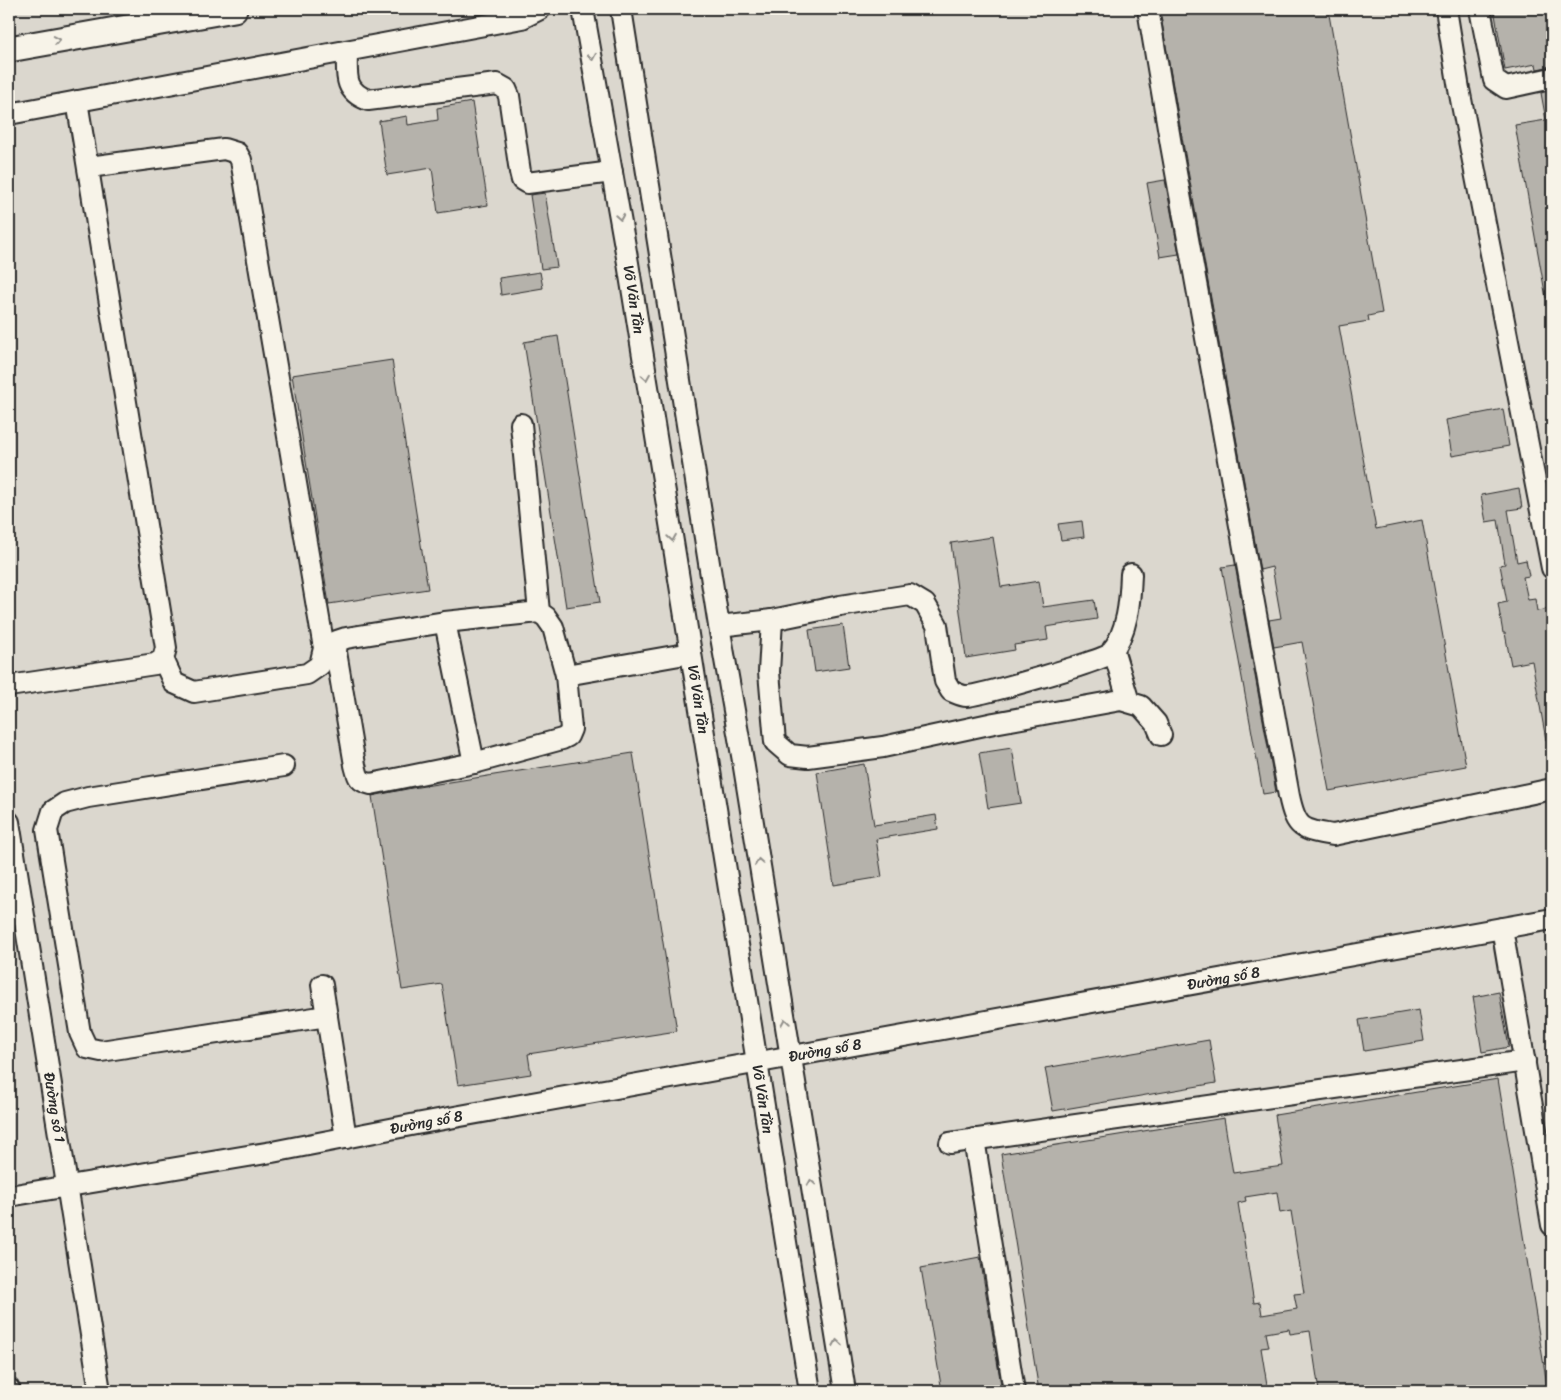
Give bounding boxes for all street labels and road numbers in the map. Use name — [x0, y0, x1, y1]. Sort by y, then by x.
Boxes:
street label: Võ Văn Tần — [616, 263, 652, 336]
street label: Võ Văn Tần — [680, 663, 717, 736]
street label: Đường số 8 — [1185, 959, 1262, 998]
street label: Đường số 8 — [787, 1031, 864, 1070]
street label: Võ Văn Tần — [745, 1063, 781, 1136]
street label: Đường số 1 — [36, 1070, 73, 1144]
street label: Đường số 8 — [388, 1103, 465, 1142]

